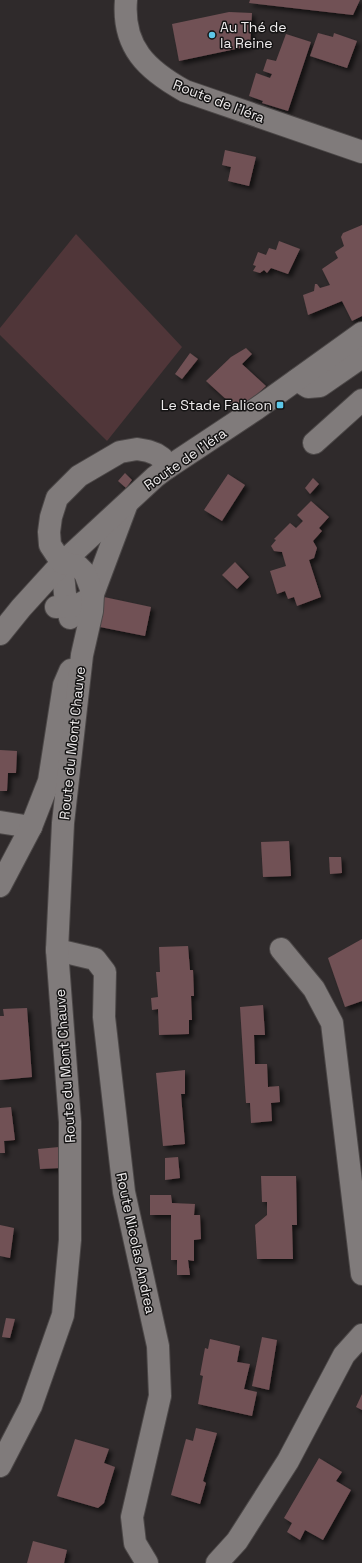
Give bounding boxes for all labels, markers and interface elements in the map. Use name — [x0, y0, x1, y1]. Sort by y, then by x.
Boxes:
place label: Au Thé de la Reine — [220, 18, 287, 52]
marker: Au Thé de la Reine — [207, 30, 217, 40]
street label: Route de l'Iéra — [171, 75, 267, 127]
place label: Le Stade Falicon — [161, 396, 272, 414]
marker: Le Stade Falicon — [275, 400, 285, 410]
street label: Route de l'Iéra — [140, 424, 230, 494]
street label: Route du Mont Chauve — [55, 665, 89, 821]
street label: Route du Mont Chauve — [51, 989, 79, 1143]
street label: Route Nicolas Andrea — [112, 1171, 160, 1315]

